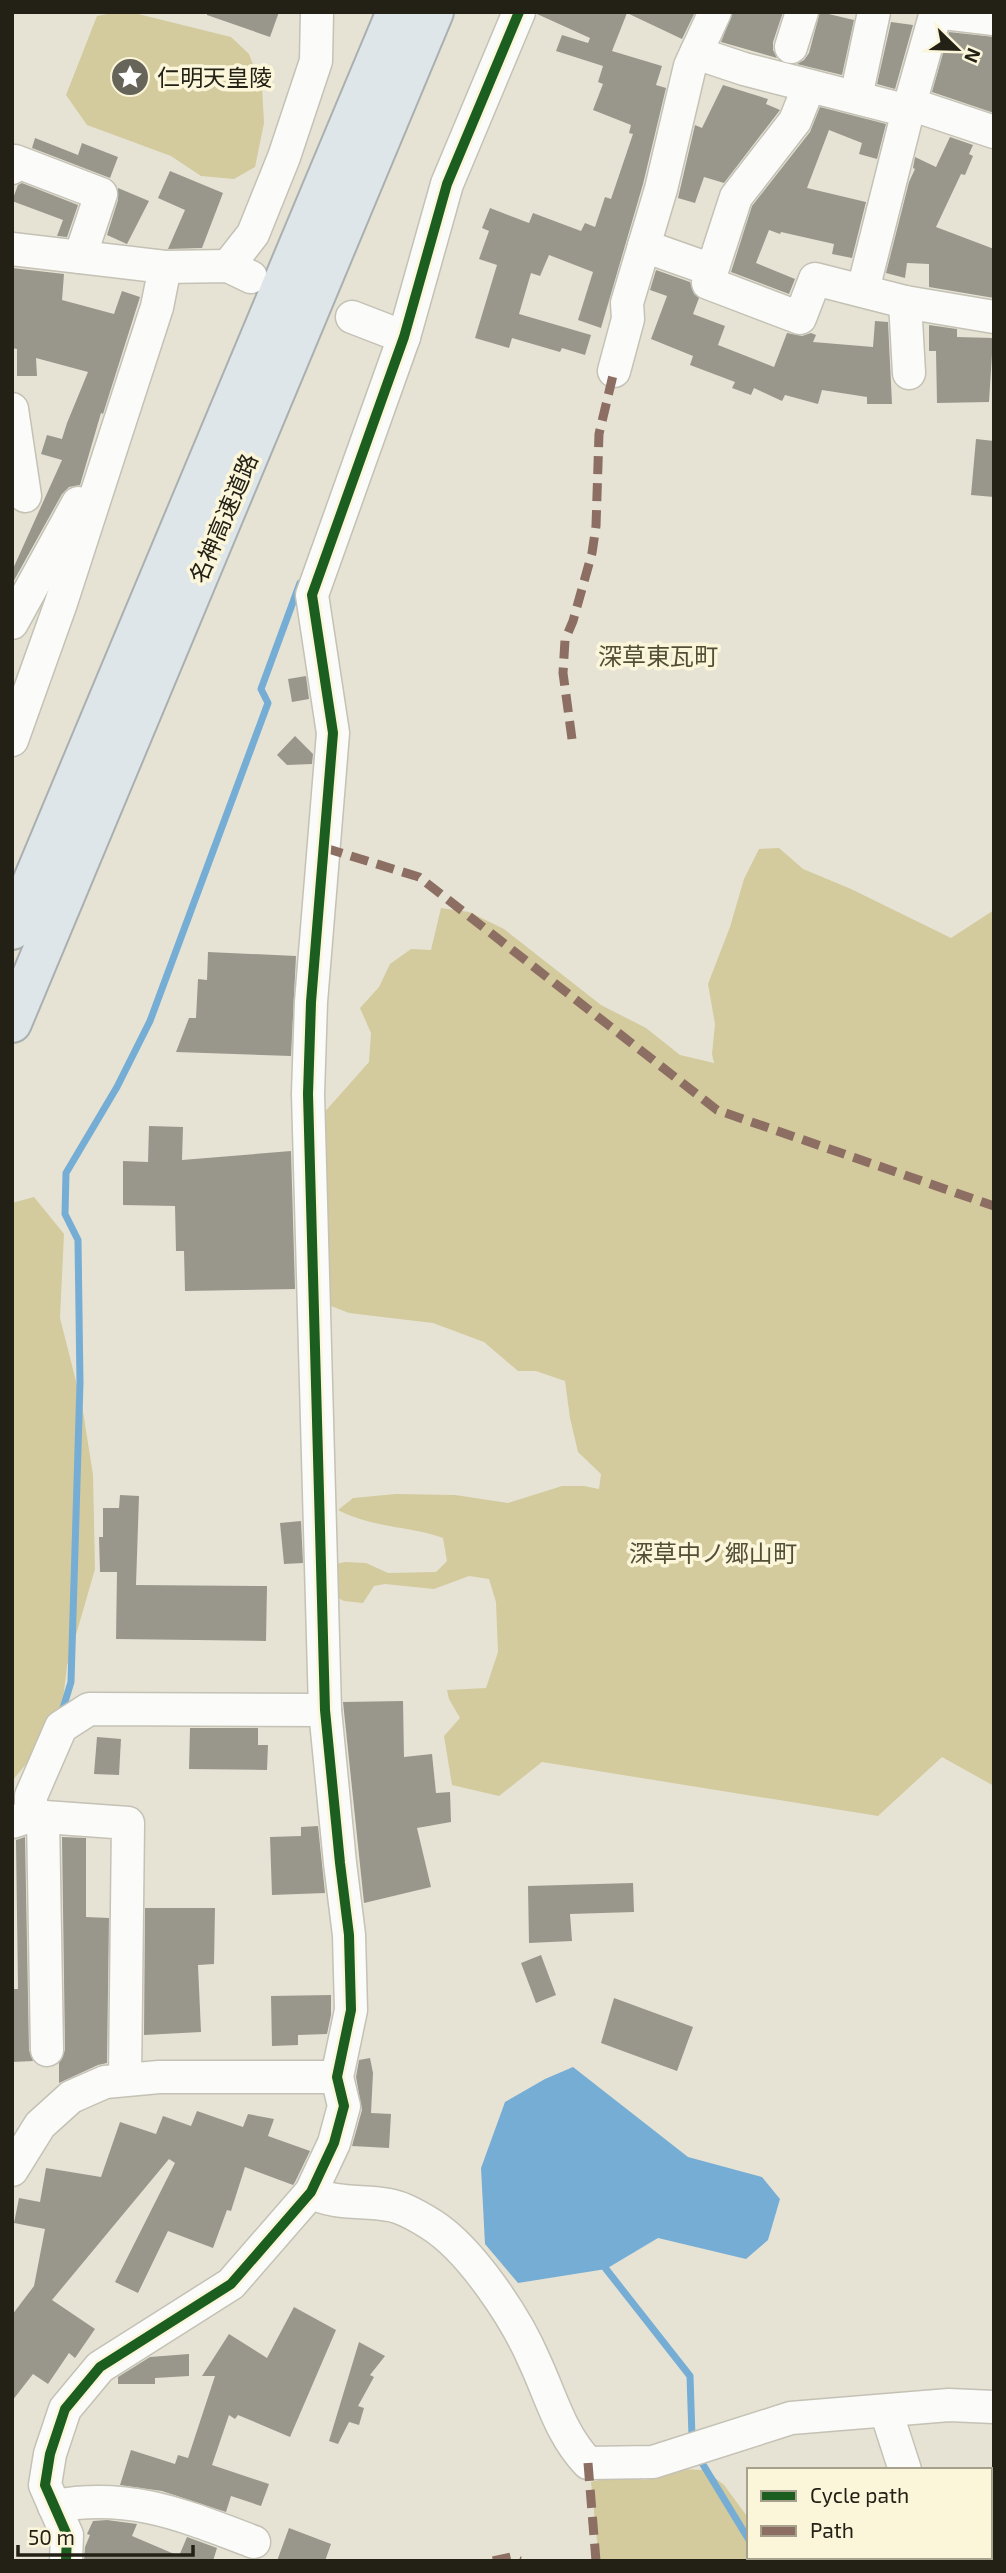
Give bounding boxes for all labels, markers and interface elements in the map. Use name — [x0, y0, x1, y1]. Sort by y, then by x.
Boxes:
north arrow — [922, 14, 992, 84]
text: N — [960, 45, 986, 67]
place icon: 仁明天皇陵 — [109, 56, 151, 98]
place label: 仁明天皇陵 — [157, 63, 272, 91]
street label: 名神高速道路 — [183, 449, 263, 587]
district label: 深草東瓦町 — [598, 641, 718, 670]
district label: 深草中ノ郷山町 — [629, 1538, 797, 1567]
legend — [747, 2468, 992, 2559]
text: Cycle path — [810, 2482, 909, 2507]
scale bar — [18, 2514, 192, 2558]
text: Path — [810, 2517, 854, 2542]
text: 50 m — [28, 2524, 75, 2549]

